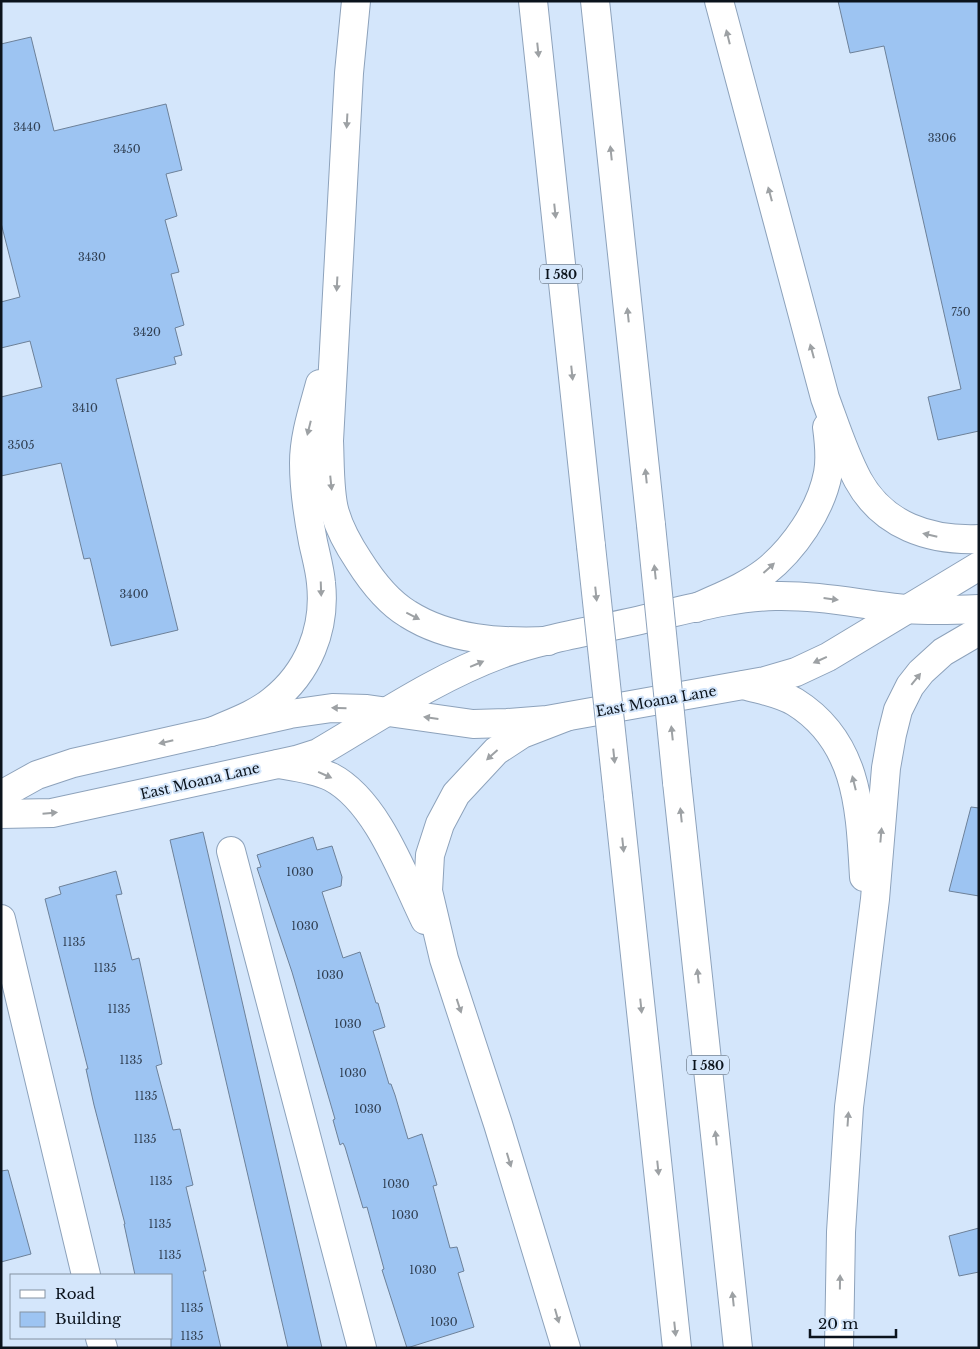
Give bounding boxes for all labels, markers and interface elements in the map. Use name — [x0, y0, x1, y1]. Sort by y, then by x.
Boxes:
one-way arrow — [724, 29, 732, 44]
one-way arrow — [534, 42, 542, 58]
one-way arrow — [342, 114, 350, 130]
house number: 3440 — [13, 120, 41, 134]
house number: 3306 — [928, 131, 956, 145]
house number: 3450 — [113, 142, 141, 156]
one-way arrow — [607, 145, 615, 161]
one-way arrow — [766, 186, 774, 201]
one-way arrow — [551, 204, 559, 220]
house number: 3430 — [78, 250, 106, 264]
road number: I 580 — [540, 264, 582, 284]
one-way arrow — [332, 276, 340, 292]
house number: 750 — [951, 305, 971, 319]
one-way arrow — [624, 306, 632, 322]
house number: 3420 — [133, 325, 161, 339]
one-way arrow — [808, 343, 816, 358]
one-way arrow — [568, 365, 576, 381]
house number: 3410 — [72, 401, 98, 415]
one-way arrow — [305, 420, 313, 435]
house number: 3505 — [7, 438, 35, 452]
one-way arrow — [641, 468, 649, 484]
one-way arrow — [327, 476, 335, 492]
one-way arrow — [923, 531, 938, 539]
one-way arrow — [763, 562, 775, 574]
one-way arrow — [651, 564, 659, 580]
one-way arrow — [317, 581, 325, 597]
house number: 3400 — [120, 587, 149, 601]
one-way arrow — [592, 587, 600, 603]
one-way arrow — [824, 595, 840, 603]
one-way arrow — [406, 612, 421, 620]
one-way arrow — [813, 657, 827, 665]
one-way arrow — [470, 660, 484, 668]
one-way arrow — [910, 673, 921, 686]
street label: East Moana Lane — [594, 682, 718, 720]
one-way arrow — [331, 704, 347, 712]
one-way arrow — [422, 714, 438, 722]
one-way arrow — [668, 725, 676, 741]
one-way arrow — [159, 738, 174, 746]
one-way arrow — [610, 748, 618, 764]
one-way arrow — [487, 749, 499, 761]
street label: East Moana Lane — [138, 758, 262, 804]
one-way arrow — [318, 772, 332, 780]
one-way arrow — [849, 775, 857, 790]
one-way arrow — [677, 806, 685, 822]
one-way arrow — [42, 809, 58, 817]
one-way arrow — [878, 827, 886, 843]
one-way arrow — [619, 837, 627, 853]
house number: 1030 — [286, 865, 314, 879]
house number: 1030 — [291, 919, 319, 933]
house number: 1135 — [63, 935, 85, 949]
house number: 1135 — [94, 961, 116, 975]
house number: 1030 — [316, 968, 344, 982]
one-way arrow — [694, 968, 702, 984]
one-way arrow — [456, 998, 464, 1013]
one-way arrow — [637, 998, 645, 1014]
house number: 1135 — [108, 1002, 130, 1016]
house number: 1030 — [334, 1017, 362, 1031]
house number: 1135 — [120, 1053, 142, 1067]
road number: I 580 — [687, 1056, 729, 1074]
house number: 1030 — [339, 1066, 367, 1080]
house number: 1135 — [135, 1089, 157, 1103]
house number: 1030 — [354, 1102, 382, 1116]
one-way arrow — [845, 1111, 853, 1127]
one-way arrow — [711, 1129, 719, 1145]
house number: 1135 — [134, 1132, 156, 1146]
one-way arrow — [506, 1153, 514, 1168]
one-way arrow — [654, 1160, 662, 1176]
house number: 1135 — [150, 1174, 172, 1188]
house number: 1030 — [382, 1177, 410, 1191]
house number: 1030 — [391, 1208, 419, 1222]
house number: 1135 — [149, 1217, 171, 1231]
house number: 1135 — [159, 1248, 181, 1262]
house number: 1030 — [409, 1263, 437, 1277]
one-way arrow — [836, 1273, 844, 1289]
legend — [10, 1274, 172, 1339]
text: Road — [55, 1284, 95, 1303]
one-way arrow — [729, 1291, 737, 1307]
house number: 1135 — [181, 1301, 203, 1315]
scale bar — [810, 1306, 896, 1338]
one-way arrow — [553, 1308, 561, 1323]
text: Building — [55, 1309, 122, 1328]
text: 20 m — [818, 1314, 858, 1333]
house number: 1030 — [430, 1315, 458, 1329]
one-way arrow — [671, 1322, 679, 1338]
house number: 1135 — [181, 1329, 203, 1343]

